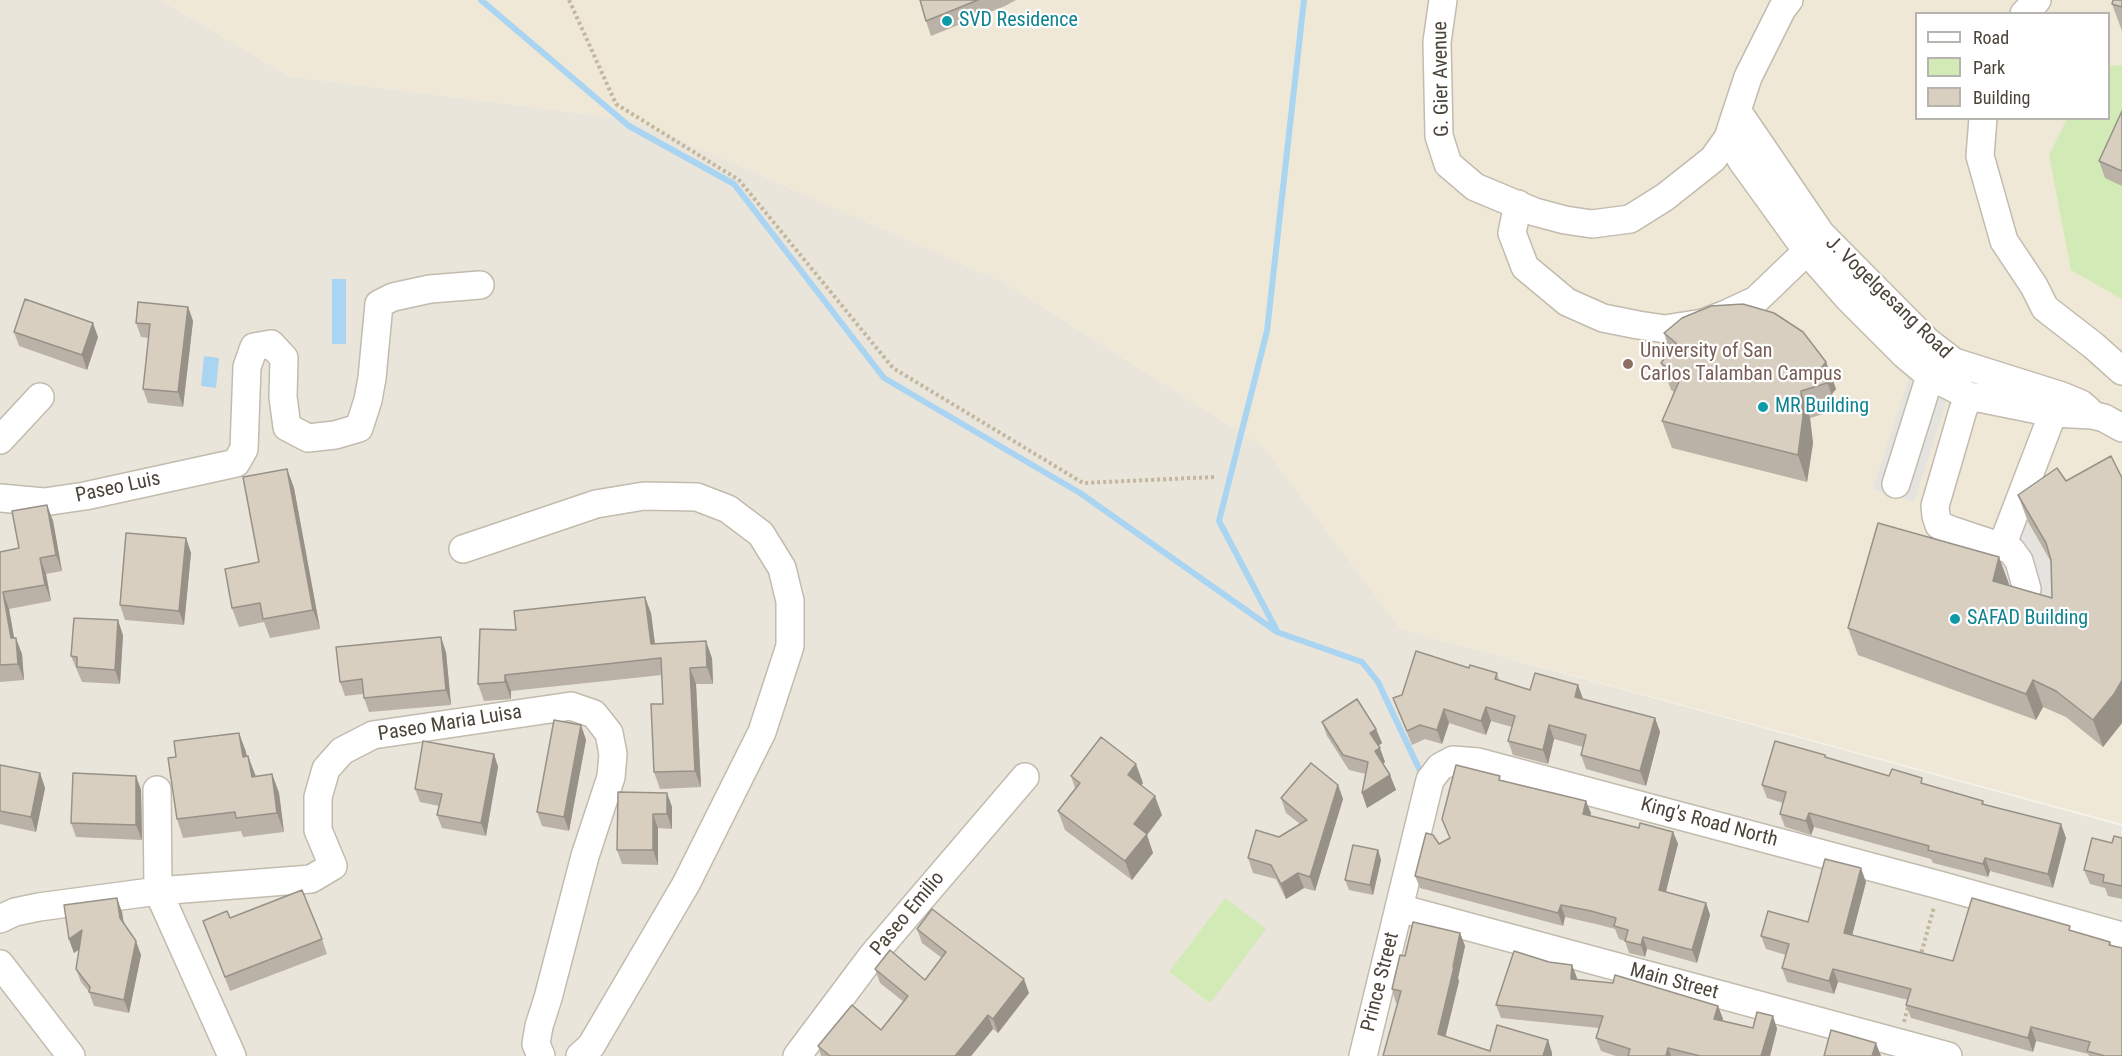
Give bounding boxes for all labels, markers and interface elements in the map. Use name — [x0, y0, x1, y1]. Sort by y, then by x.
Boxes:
place label: SVD Residence — [959, 9, 1078, 33]
legend — [1915, 12, 2110, 120]
marker: SVD Residence — [940, 14, 954, 28]
street label: G. Gier Avenue — [1429, 21, 1455, 137]
text: Road — [1973, 27, 2009, 48]
text: Park — [1973, 57, 2005, 78]
text: Building — [1973, 87, 2030, 108]
street label: J. Vogelgesang Road — [1820, 232, 1956, 364]
place label: University of San Carlos Talamban Campus — [1640, 340, 1842, 387]
marker: University of San Carlos Talamban Campus — [1621, 357, 1635, 371]
place label: MR Building — [1775, 395, 1869, 419]
marker: MR Building — [1756, 400, 1770, 414]
street label: Paseo Luis — [73, 467, 163, 509]
place label: SAFAD Building — [1967, 607, 2088, 631]
marker: SAFAD Building — [1948, 612, 1962, 626]
street label: Paseo Maria Luisa — [376, 701, 524, 747]
street label: King's Road North — [1638, 793, 1780, 853]
street label: Paseo Emilio — [866, 867, 950, 961]
street label: Prince Street — [1357, 930, 1405, 1034]
street label: Main Street — [1627, 959, 1721, 1005]

